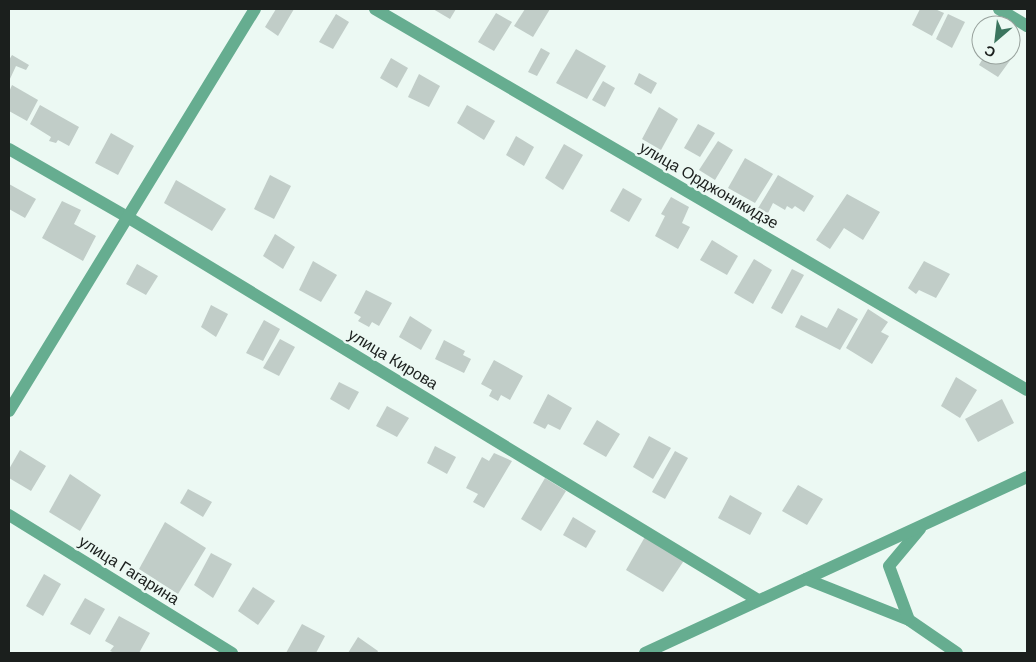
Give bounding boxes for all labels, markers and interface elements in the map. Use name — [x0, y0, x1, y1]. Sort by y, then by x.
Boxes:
north arrow — [971, 15, 1021, 65]
text: С — [981, 41, 999, 62]
street label: улица Орджоникидзе — [636, 137, 782, 233]
street label: улица Кирова — [344, 324, 442, 394]
street label: улица Гагарина — [75, 531, 183, 609]

